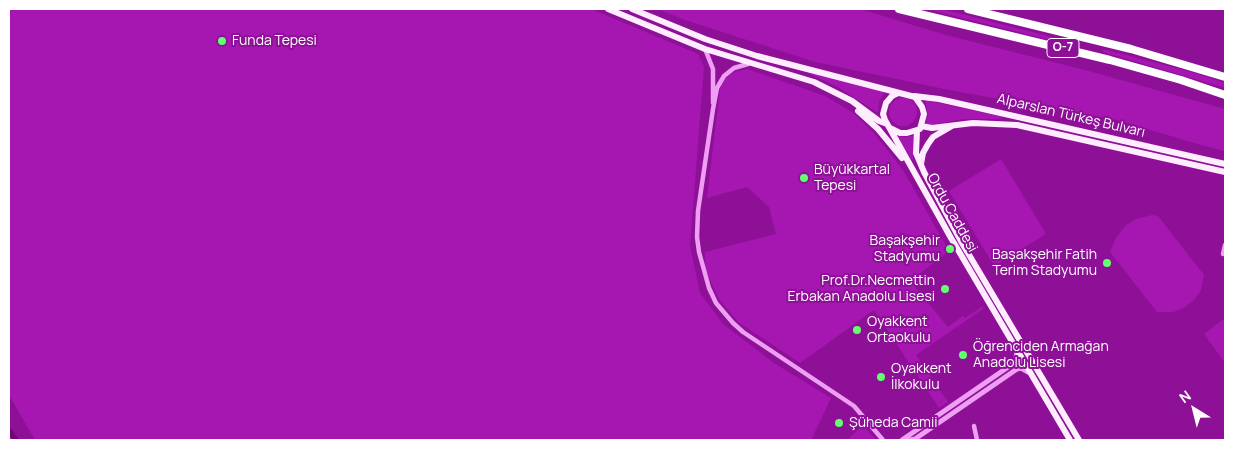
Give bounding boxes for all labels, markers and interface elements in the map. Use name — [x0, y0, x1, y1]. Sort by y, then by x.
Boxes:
place label: Funda Tepesi — [232, 33, 317, 49]
marker: Funda Tepesi — [216, 35, 228, 47]
road number: O-7 — [1047, 38, 1079, 58]
street label: Alparslan Türkeş Bulvarı — [995, 91, 1147, 141]
place label: Büyükkartal Tepesi — [814, 162, 890, 194]
street label: Ordu Caddesi — [923, 171, 981, 255]
marker: Büyükkartal Tepesi — [798, 172, 810, 184]
place label: Başakşehir Stadyumu — [870, 233, 940, 266]
marker: Başakşehir Stadyumu — [944, 243, 956, 255]
place label: Başakşehir Fatih Terim Stadyumu — [992, 247, 1097, 280]
marker: Başakşehir Fatih Terim Stadyumu — [1101, 257, 1113, 269]
place label: Prof.Dr.Necmettin Erbakan Anadolu Lisesi — [788, 273, 935, 306]
marker: Prof.Dr.Necmettin Erbakan Anadolu Lisesi — [939, 283, 951, 295]
place label: Oyakkent Ortaokulu — [867, 314, 931, 347]
marker: Oyakkent Ortaokulu — [851, 324, 863, 336]
place label: Öğrenciden Armağan Anadolu Lisesi — [973, 339, 1109, 372]
marker: Öğrenciden Armağan Anadolu Lisesi — [957, 349, 969, 361]
place label: Oyakkent İlkokulu — [891, 361, 952, 394]
marker: Oyakkent İlkokulu — [875, 371, 887, 383]
north arrow — [1169, 384, 1219, 434]
text: N — [1175, 386, 1195, 407]
place label: Şüheda Camii — [849, 415, 938, 431]
marker: Şüheda Camii — [833, 417, 845, 429]

